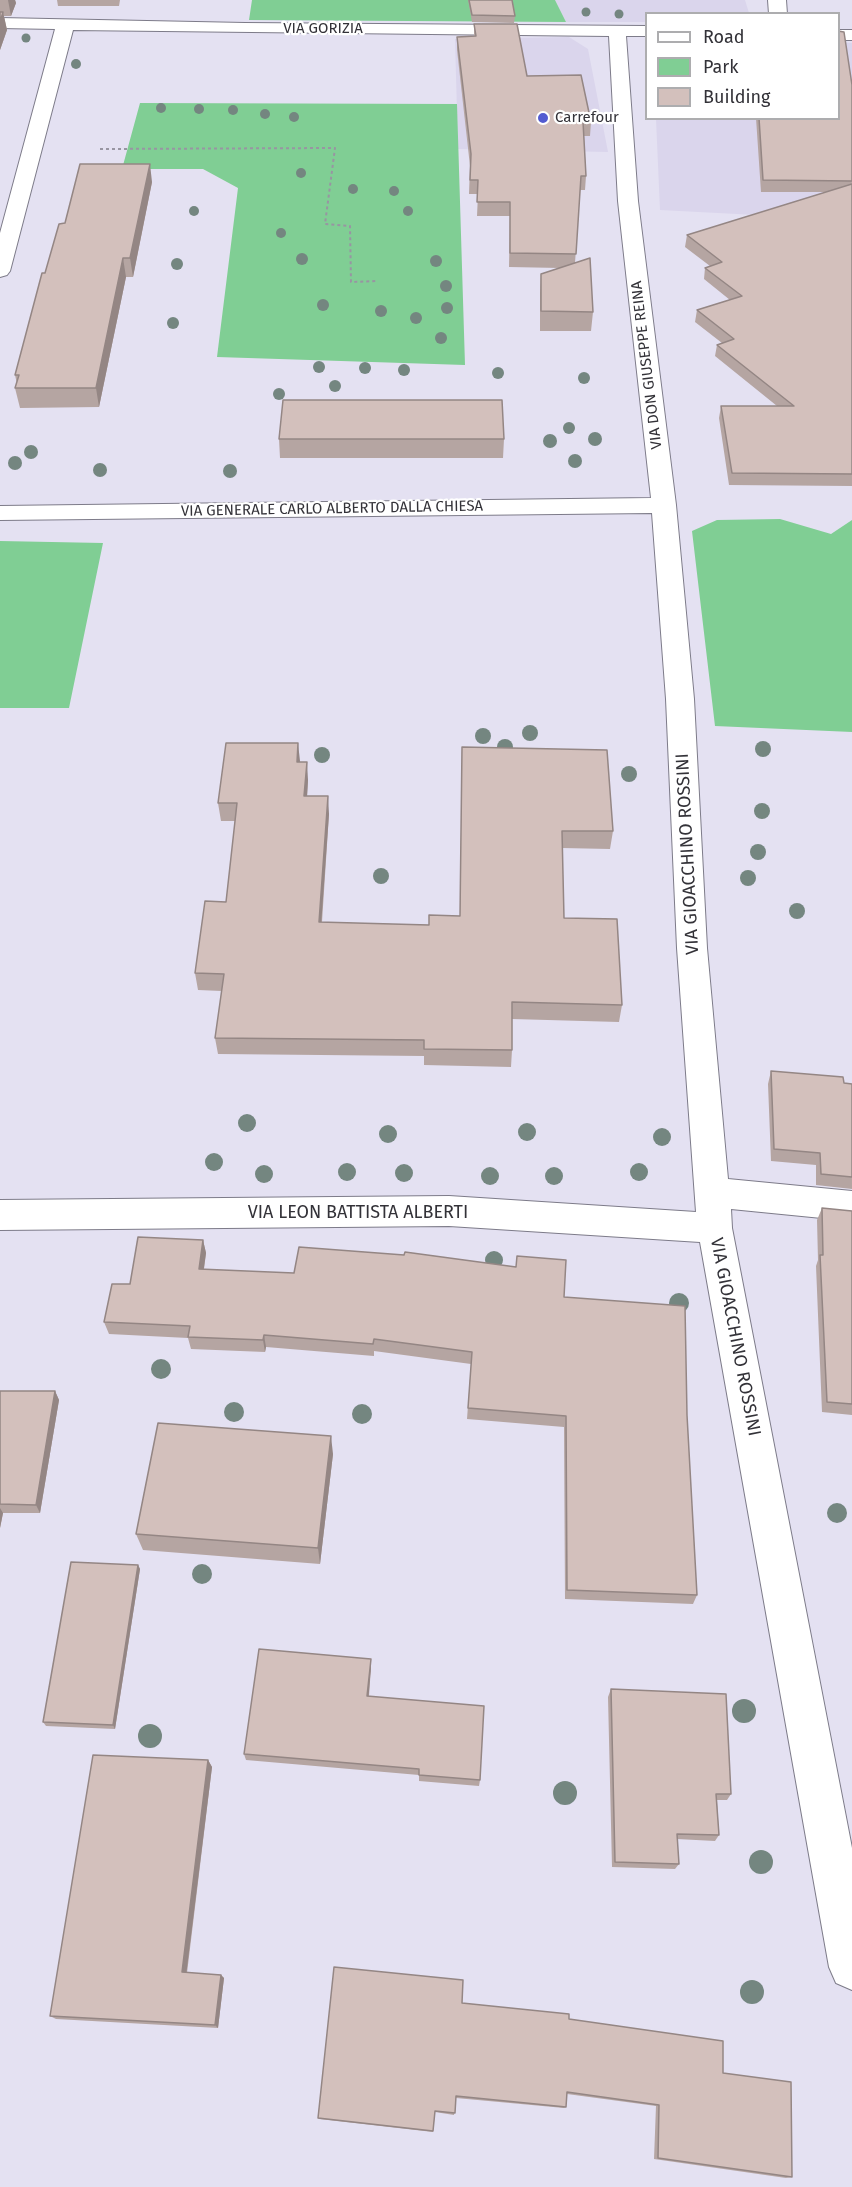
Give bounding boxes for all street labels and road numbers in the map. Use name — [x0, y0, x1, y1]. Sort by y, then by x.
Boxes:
street label: VIA GORIZIA — [283, 20, 363, 38]
street label: VIA DON GIUSEPPE REINA — [628, 280, 666, 450]
street label: VIA GENERALE CARLO ALBERTO DALLA CHIESA — [181, 497, 483, 521]
street label: VIA GIOACCHINO ROSSINI — [672, 753, 704, 955]
street label: VIA LEON BATTISTA ALBERTI — [248, 1202, 468, 1224]
street label: VIA GIOACCHINO ROSSINI — [705, 1236, 765, 1438]

